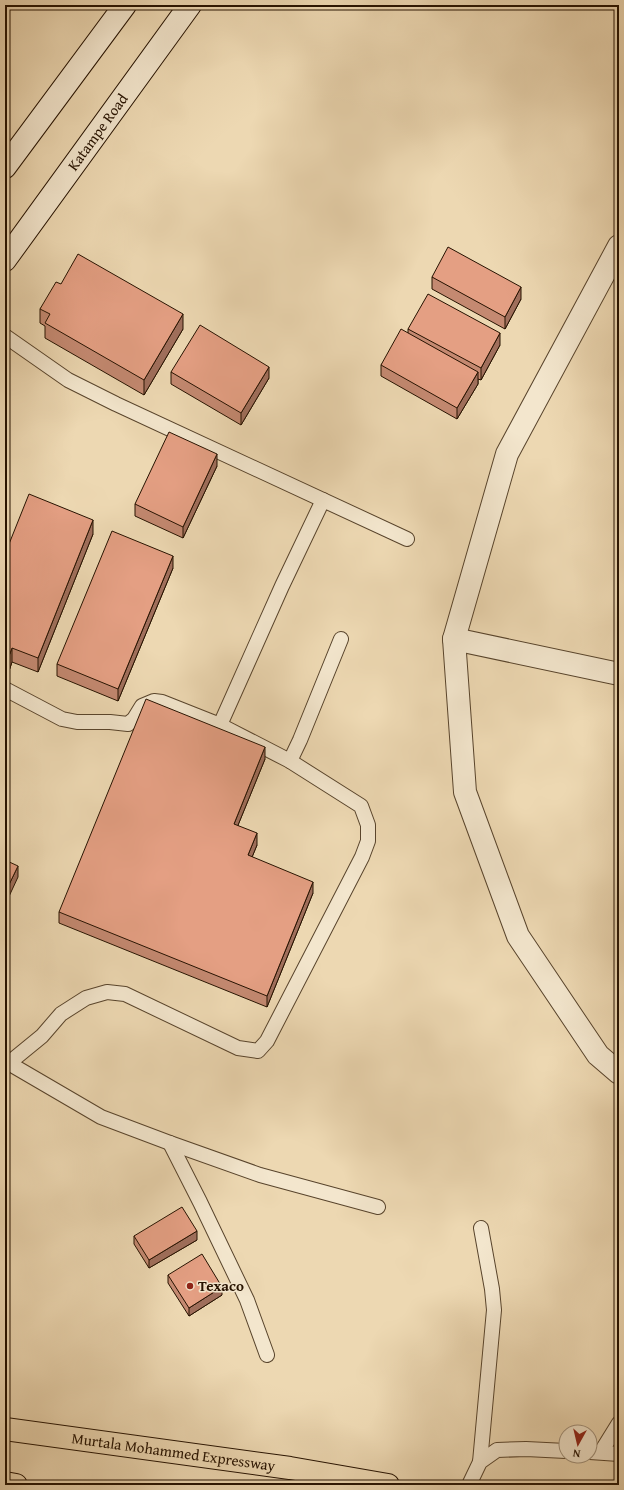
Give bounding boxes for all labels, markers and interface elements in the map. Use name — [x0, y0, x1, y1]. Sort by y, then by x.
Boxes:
street label: Katampe Road — [62, 89, 132, 175]
place label: Texaco — [198, 1275, 244, 1296]
marker: Texaco — [185, 1281, 195, 1291]
north arrow — [558, 1424, 598, 1464]
street label: Murtala Mohammed Expressway — [70, 1427, 277, 1476]
text: N — [571, 1445, 581, 1462]

